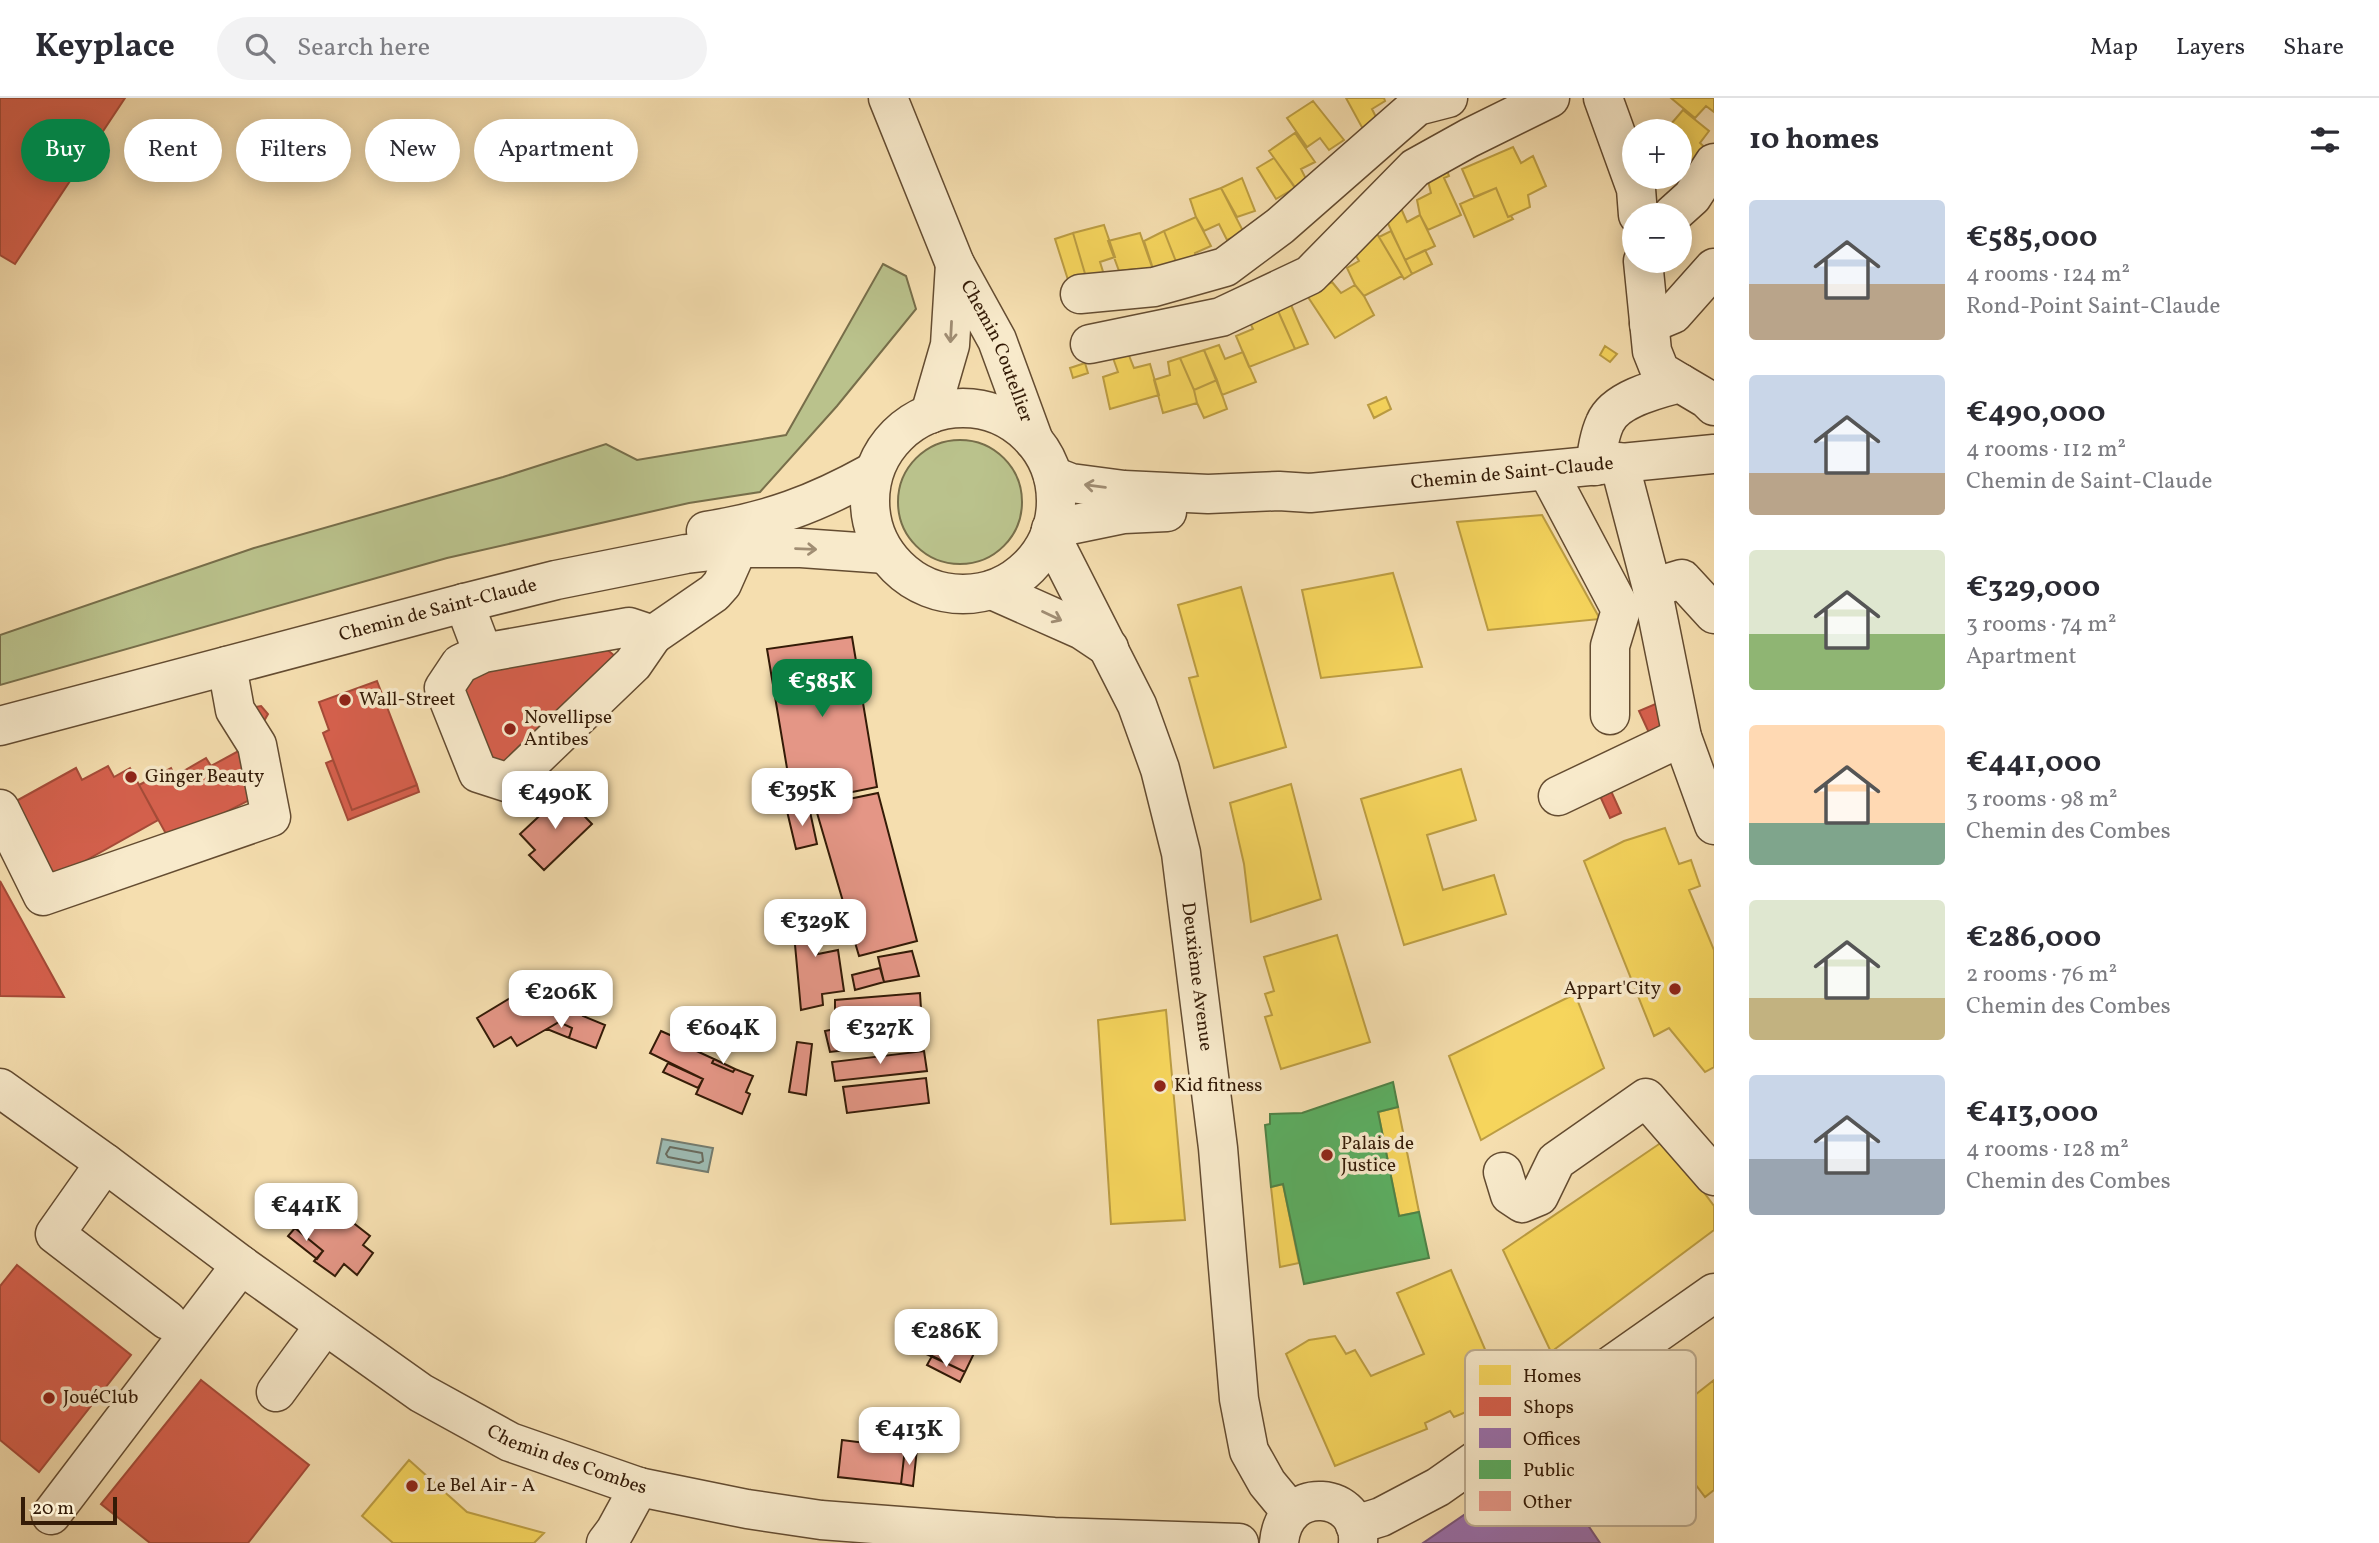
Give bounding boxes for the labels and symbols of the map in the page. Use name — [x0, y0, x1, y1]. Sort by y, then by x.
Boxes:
street label: Chemin Coutellier — [953, 276, 1039, 426]
one-way arrow — [944, 321, 957, 344]
street label: Chemin de Saint-Claude — [1409, 451, 1615, 496]
one-way arrow — [1084, 480, 1107, 493]
one-way arrow — [795, 542, 818, 555]
street label: Chemin de Saint-Claude — [336, 572, 540, 649]
one-way arrow — [1041, 610, 1062, 623]
pin: €585K — [773, 660, 871, 719]
place label: Wall-Street — [359, 687, 456, 713]
marker: Wall-Street — [337, 692, 353, 708]
place label: Novellipse Antibes — [524, 705, 612, 753]
marker: Novellipse Antibes — [502, 721, 518, 737]
place label: Ginger Beauty — [145, 764, 264, 790]
pin: €395K — [753, 768, 851, 828]
marker: Ginger Beauty — [123, 769, 139, 785]
pin: €490K — [506, 772, 604, 831]
pin: €329K — [766, 900, 864, 959]
street label: Deuxième Avenue — [1174, 900, 1219, 1053]
pin: €206K — [512, 970, 610, 1030]
place label: Appart'City — [1564, 976, 1661, 1002]
marker: Appart'City — [1667, 981, 1683, 997]
pin: €604K — [674, 1006, 772, 1066]
pin: €327K — [831, 1006, 929, 1066]
place label: Kid fitness — [1174, 1073, 1262, 1099]
marker: Kid fitness — [1152, 1078, 1168, 1094]
place label: Palais de Justice — [1341, 1131, 1414, 1179]
marker: Palais de Justice — [1319, 1147, 1335, 1163]
pin: €441K — [257, 1184, 355, 1243]
pin: €286K — [897, 1310, 995, 1369]
legend — [1465, 1350, 1696, 1526]
text: Homes — [1523, 1364, 1581, 1390]
place label: JouéClub — [63, 1385, 138, 1411]
marker: JouéClub — [41, 1390, 57, 1406]
text: Shops — [1523, 1395, 1574, 1421]
pin: €413K — [860, 1408, 958, 1467]
street label: Chemin des Combes — [482, 1419, 649, 1501]
text: Offices — [1523, 1427, 1581, 1453]
text: Public — [1523, 1458, 1575, 1484]
place label: Le Bel Air - A — [426, 1473, 535, 1499]
marker: Le Bel Air - A — [404, 1478, 420, 1494]
text: Other — [1523, 1490, 1572, 1516]
scale bar — [21, 1494, 117, 1526]

